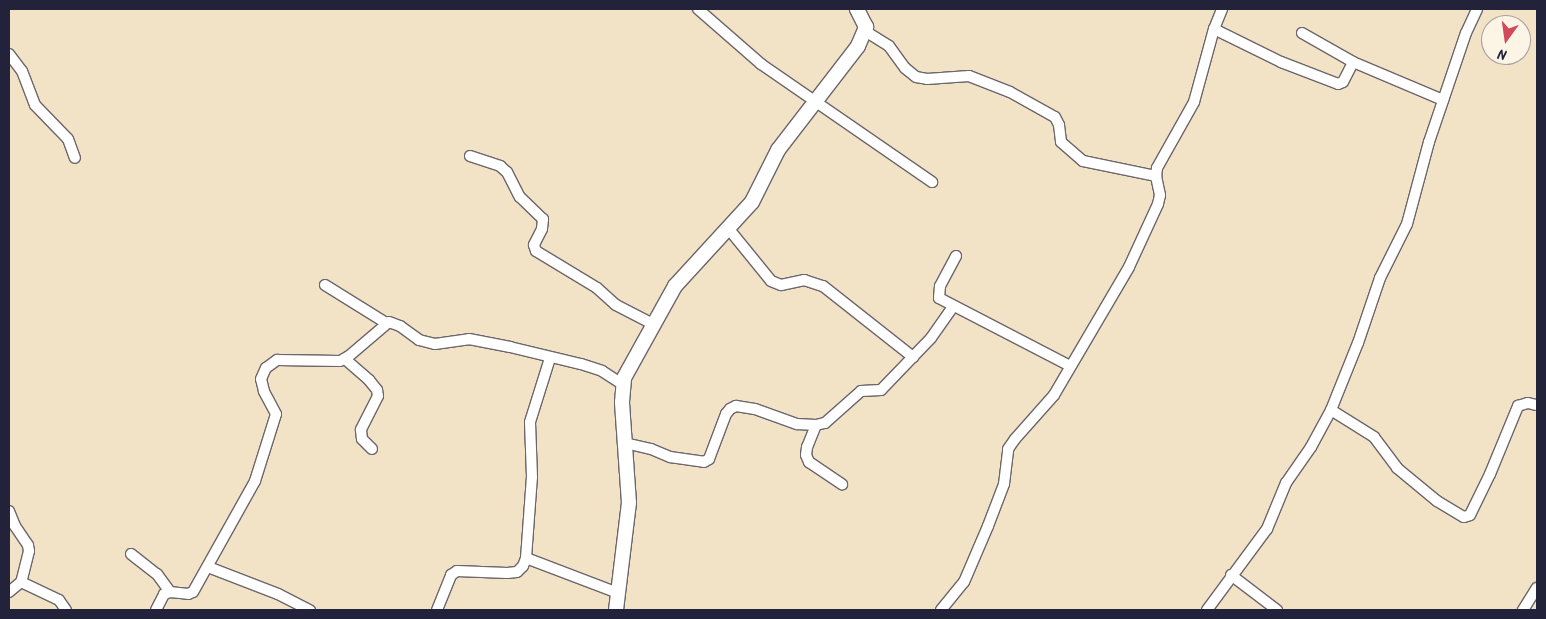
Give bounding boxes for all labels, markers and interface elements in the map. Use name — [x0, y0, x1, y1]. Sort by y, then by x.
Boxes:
north arrow — [1481, 15, 1531, 65]
text: N — [1496, 42, 1510, 65]

